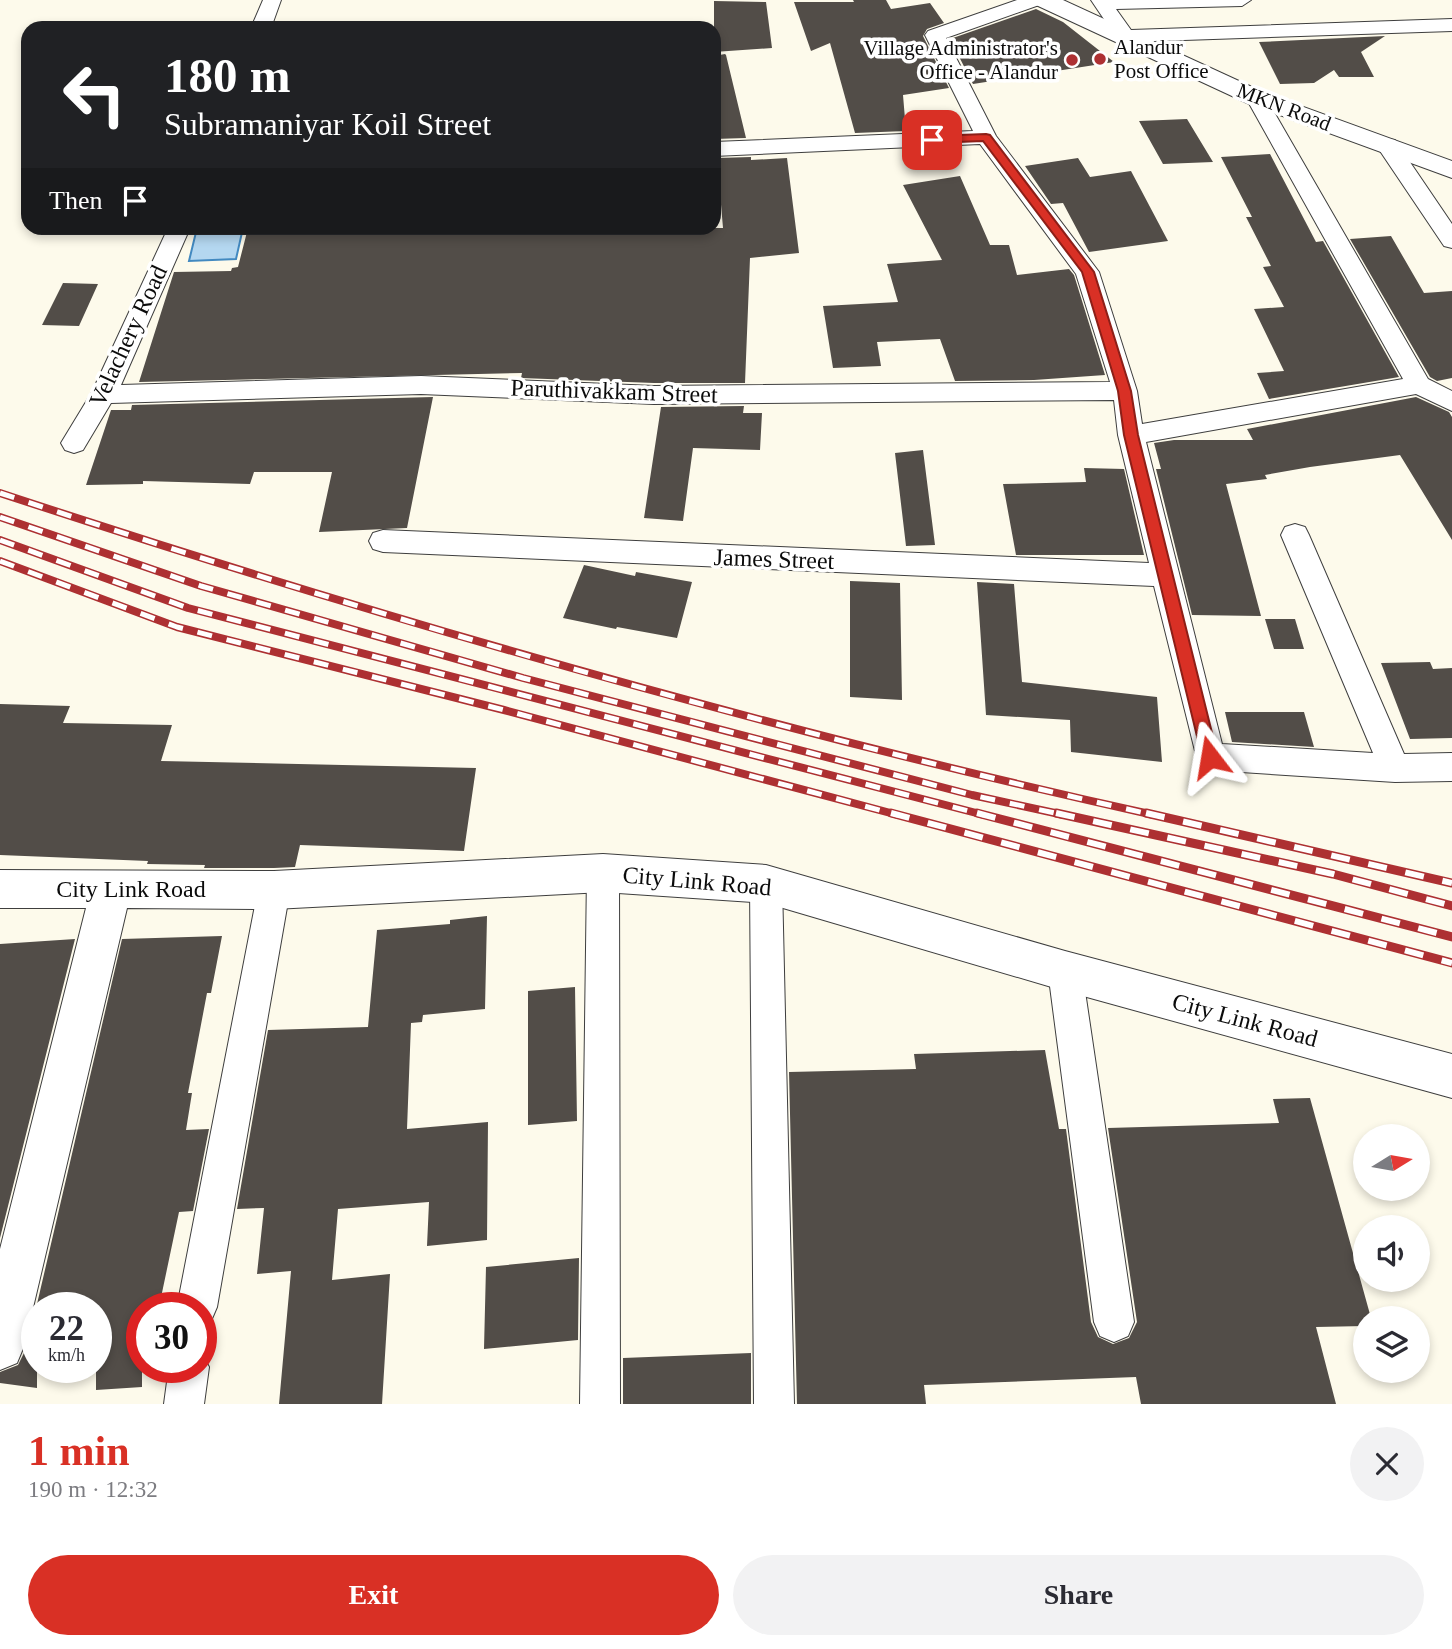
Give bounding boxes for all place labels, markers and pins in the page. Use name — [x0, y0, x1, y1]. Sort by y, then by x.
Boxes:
place label: Alandur Post Office — [1114, 35, 1209, 83]
place label: Village Administrator's Office - Alandur — [864, 36, 1058, 84]
marker: Alandur Post Office — [1092, 51, 1108, 67]
marker: Village Administrator's Office - Alandur — [1064, 52, 1080, 68]
pin — [902, 110, 962, 170]

